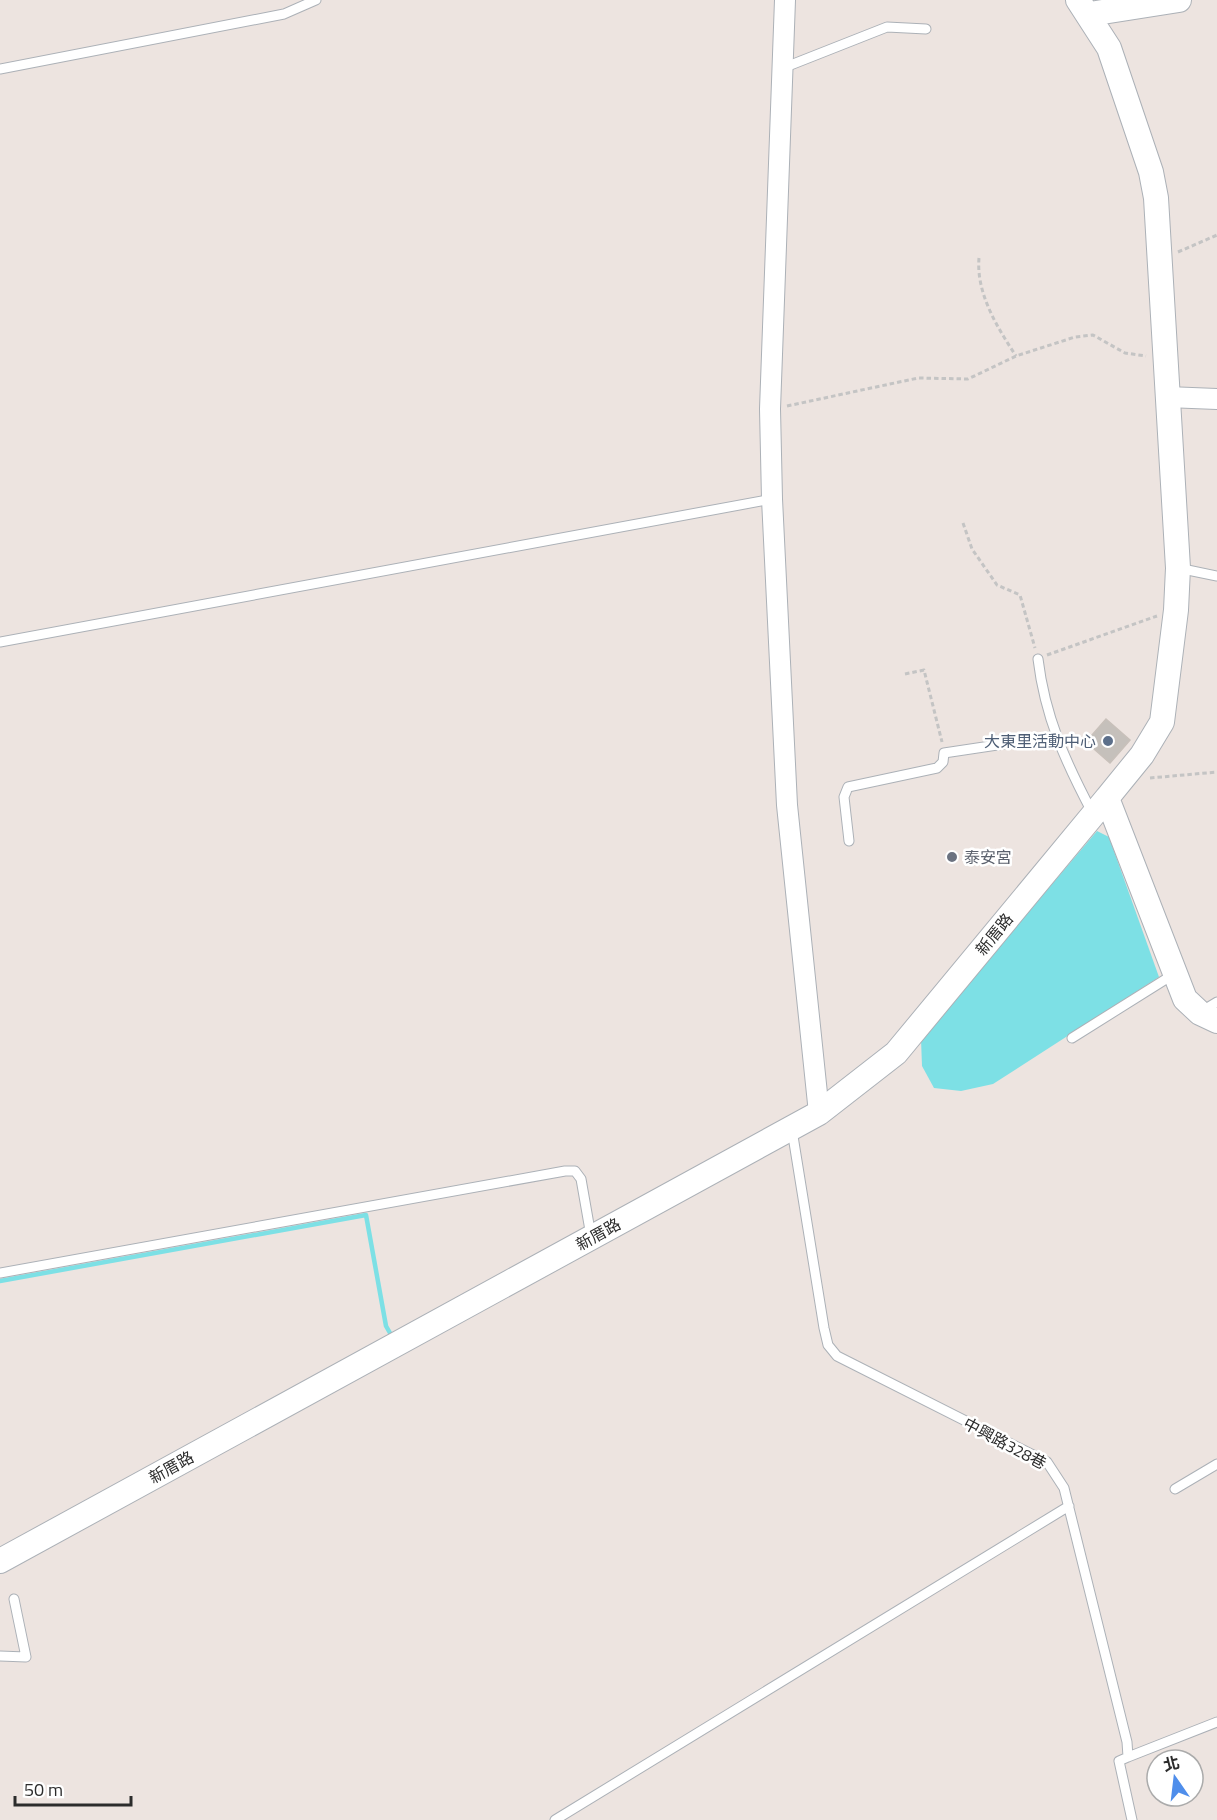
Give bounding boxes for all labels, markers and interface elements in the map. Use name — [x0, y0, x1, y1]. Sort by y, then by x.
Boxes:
place label: 大東里活動中心 — [984, 729, 1096, 753]
marker: 大東里活動中心 — [1101, 734, 1115, 748]
place label: 泰安宮 — [964, 845, 1012, 869]
marker: 泰安宮 — [945, 850, 959, 864]
street label: 新厝路 — [970, 908, 1018, 960]
street label: 新厝路 — [571, 1212, 625, 1256]
street label: 中興路328巷 — [959, 1411, 1051, 1475]
street label: 新厝路 — [144, 1445, 198, 1489]
north arrow — [1145, 1748, 1205, 1808]
text: 北 — [1161, 1750, 1182, 1777]
scale bar — [15, 1769, 130, 1807]
text: 50 m — [24, 1776, 63, 1803]

